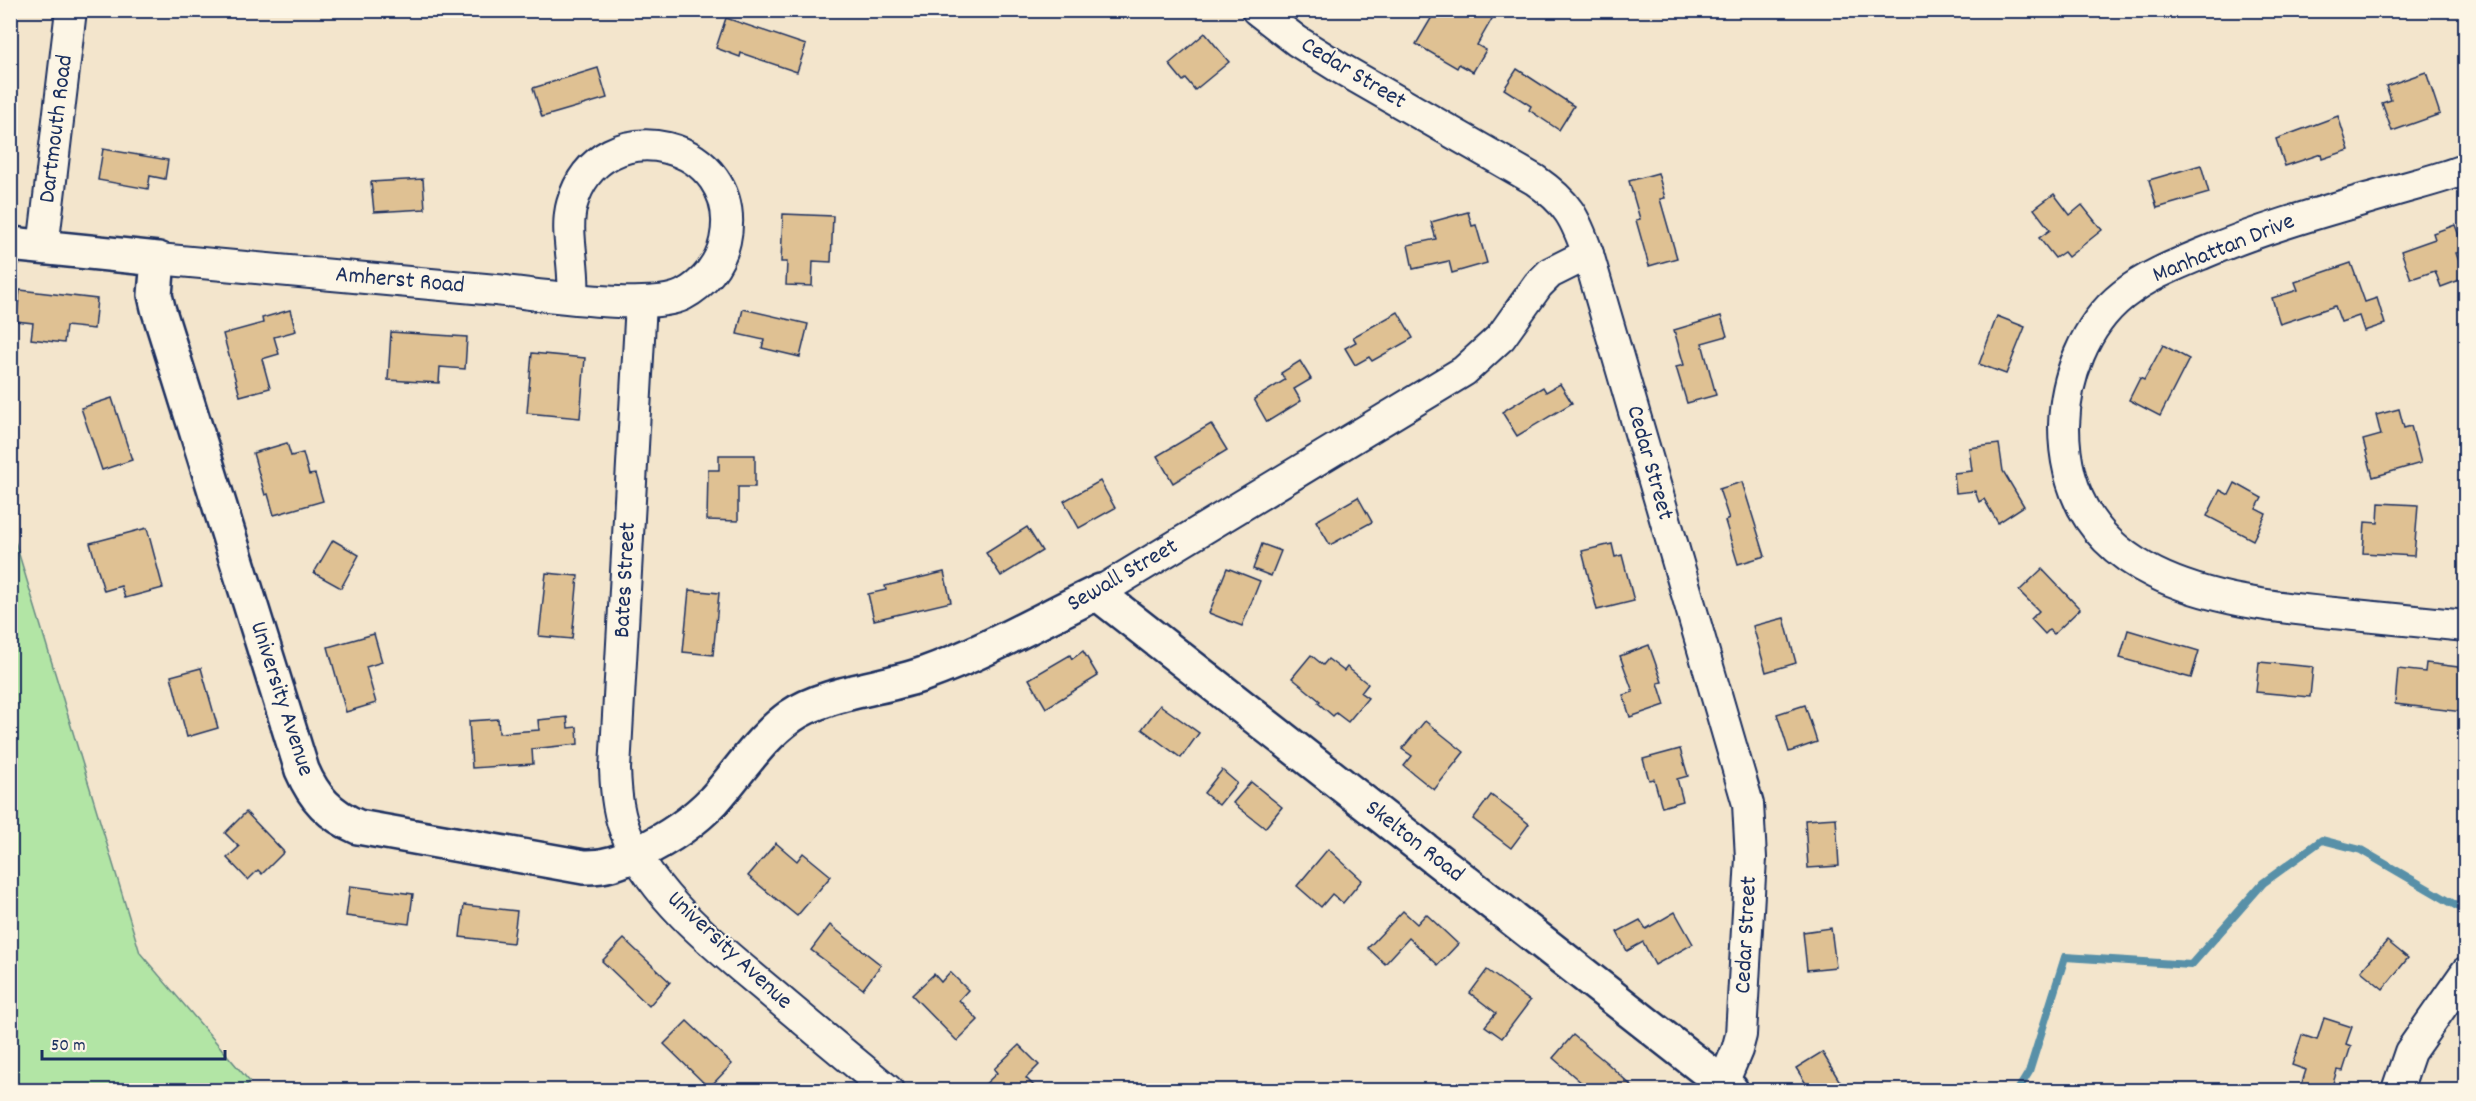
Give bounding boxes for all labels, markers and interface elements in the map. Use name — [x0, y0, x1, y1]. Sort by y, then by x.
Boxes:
street label: Cedar Street — [1294, 29, 1412, 119]
street label: Dartmouth Road — [31, 53, 83, 205]
street label: Manhattan Drive — [2148, 205, 2300, 293]
street label: Amherst Road — [334, 258, 466, 304]
street label: Cedar Street — [1616, 402, 1682, 524]
street label: Bates Street — [606, 521, 646, 639]
street label: Sewall Street — [1061, 530, 1185, 621]
street label: University Avenue — [240, 617, 322, 781]
street label: Skelton Road — [1357, 792, 1471, 892]
street label: Cedar Street — [1727, 875, 1767, 995]
street label: University Avenue — [659, 884, 799, 1018]
scale bar — [42, 1023, 225, 1061]
text: 50 m — [51, 1034, 86, 1059]

